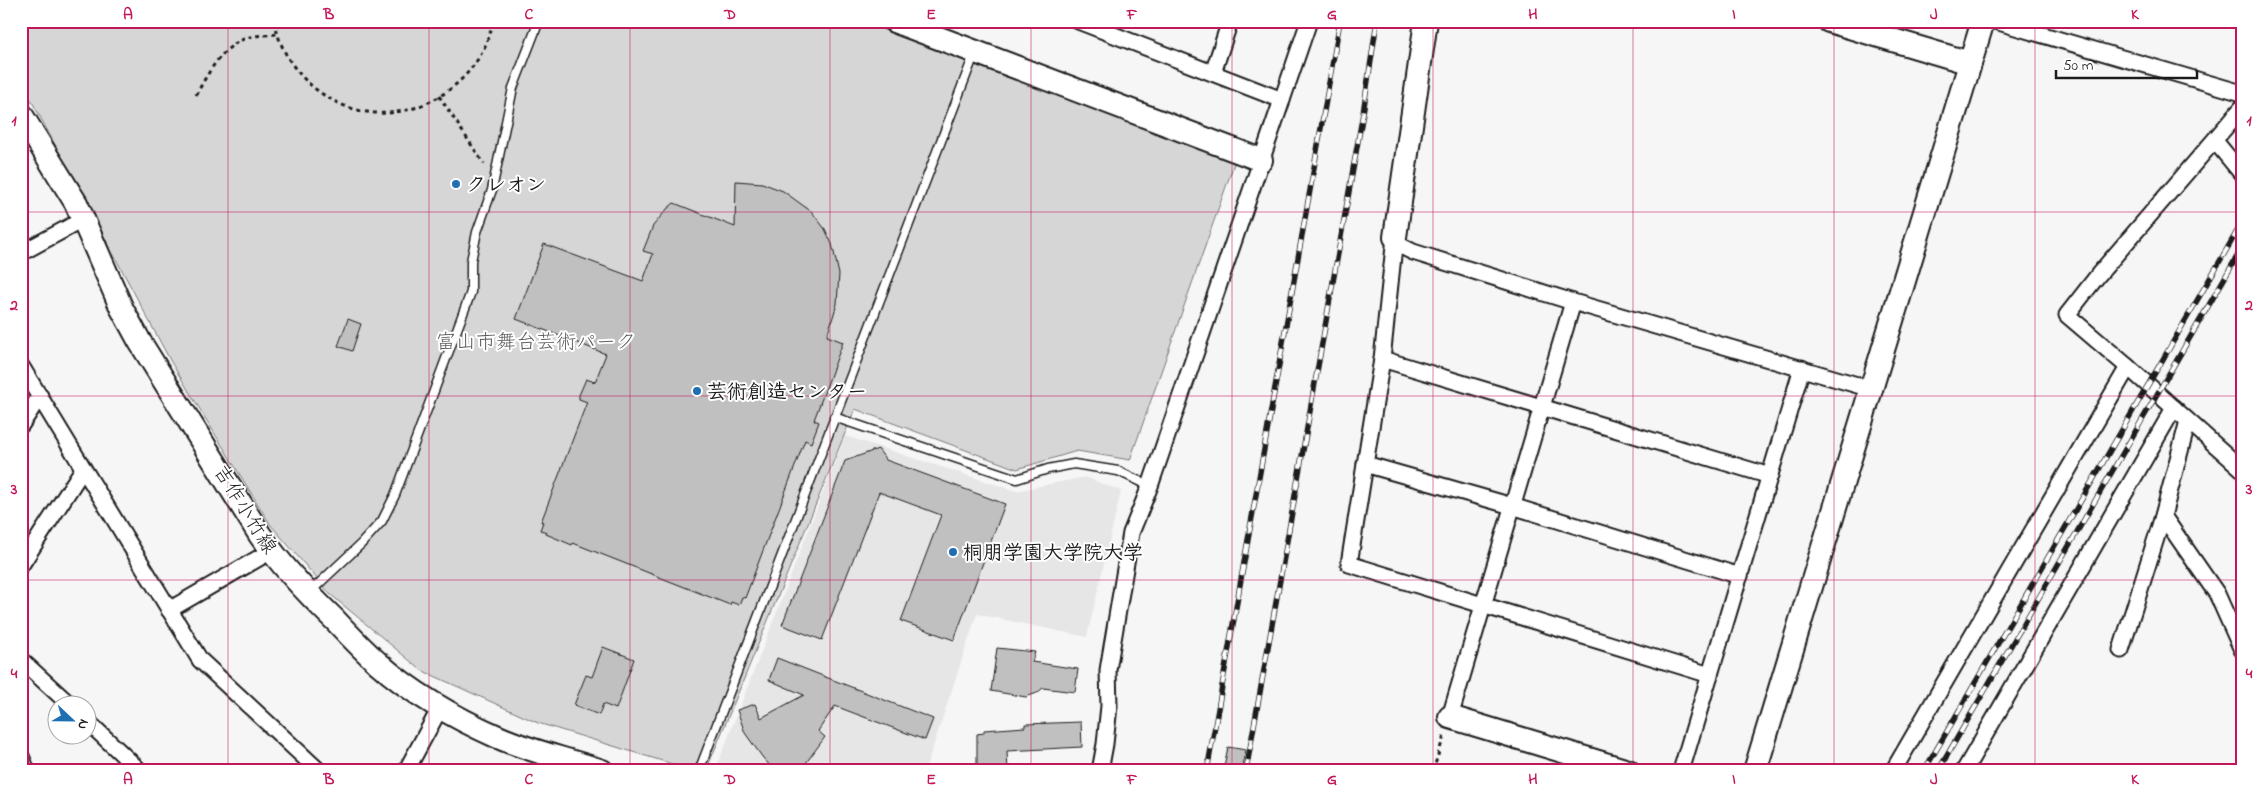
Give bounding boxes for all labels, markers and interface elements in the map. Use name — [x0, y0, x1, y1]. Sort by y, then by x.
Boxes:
text: A — [123, 3, 133, 27]
text: B — [323, 3, 335, 27]
text: C — [525, 3, 534, 27]
text: D — [723, 3, 736, 27]
text: E — [926, 3, 936, 27]
text: F — [1126, 3, 1138, 27]
text: G — [1327, 3, 1337, 27]
text: H — [1528, 3, 1538, 27]
text: I — [1732, 3, 1736, 27]
text: J — [1930, 3, 1938, 27]
text: K — [2131, 3, 2140, 27]
scale bar — [2056, 48, 2197, 80]
text: 50 m — [2063, 55, 2094, 77]
text: 1 — [11, 109, 17, 133]
text: 1 — [2246, 109, 2252, 133]
place label: クレオン — [466, 172, 546, 201]
marker: クレオン — [450, 178, 462, 190]
text: 2 — [9, 294, 18, 318]
text: 2 — [2244, 294, 2253, 318]
park label: 富山市舞台芸術パーク — [436, 329, 636, 358]
place label: 芸術創造センター — [707, 379, 867, 408]
marker: 芸術創造センター — [691, 385, 703, 397]
street label: 吉作小竹線 — [205, 460, 283, 560]
text: 3 — [10, 478, 18, 502]
text: 3 — [2245, 478, 2253, 502]
place label: 桐朋学園大学院大学 — [963, 540, 1143, 569]
marker: 桐朋学園大学院大学 — [947, 546, 959, 558]
text: 4 — [10, 662, 18, 686]
text: 4 — [2245, 662, 2253, 686]
north arrow — [48, 694, 98, 744]
text: N — [71, 716, 94, 733]
text: A — [123, 768, 133, 792]
text: B — [323, 768, 335, 792]
text: C — [525, 768, 534, 792]
text: D — [723, 768, 736, 792]
text: E — [926, 768, 936, 792]
text: F — [1126, 768, 1138, 792]
text: G — [1327, 768, 1337, 792]
text: H — [1528, 768, 1538, 792]
text: I — [1732, 768, 1736, 792]
text: J — [1930, 768, 1938, 792]
text: K — [2131, 768, 2140, 792]

